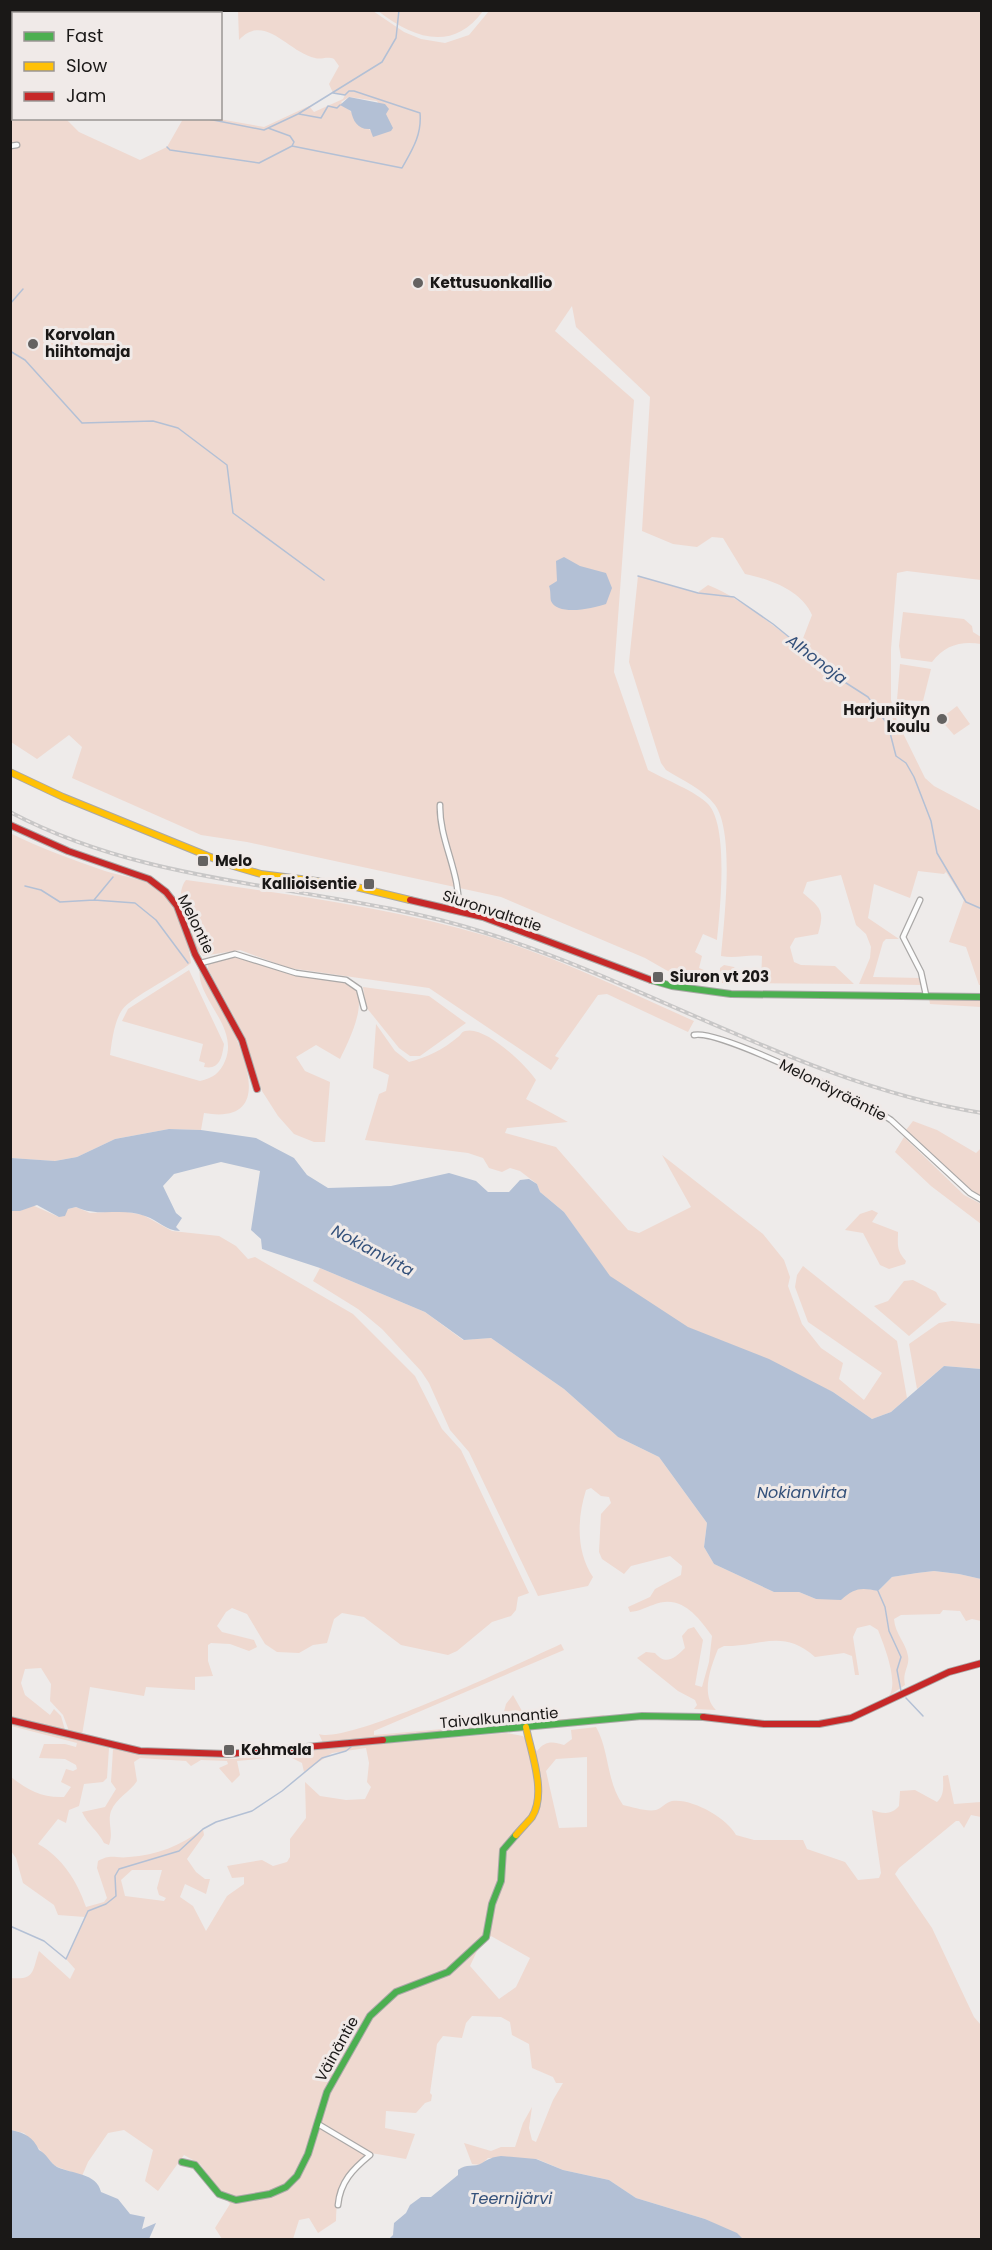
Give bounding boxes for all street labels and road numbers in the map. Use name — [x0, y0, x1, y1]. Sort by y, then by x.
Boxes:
street label: Siuronvaltatie — [440, 885, 544, 936]
street label: Melontie — [173, 891, 220, 957]
street label: Melonäyrääntie — [776, 1053, 890, 1126]
street label: Taivalkunnantie — [439, 1702, 559, 1733]
street label: Väinäntie — [310, 2012, 363, 2085]

